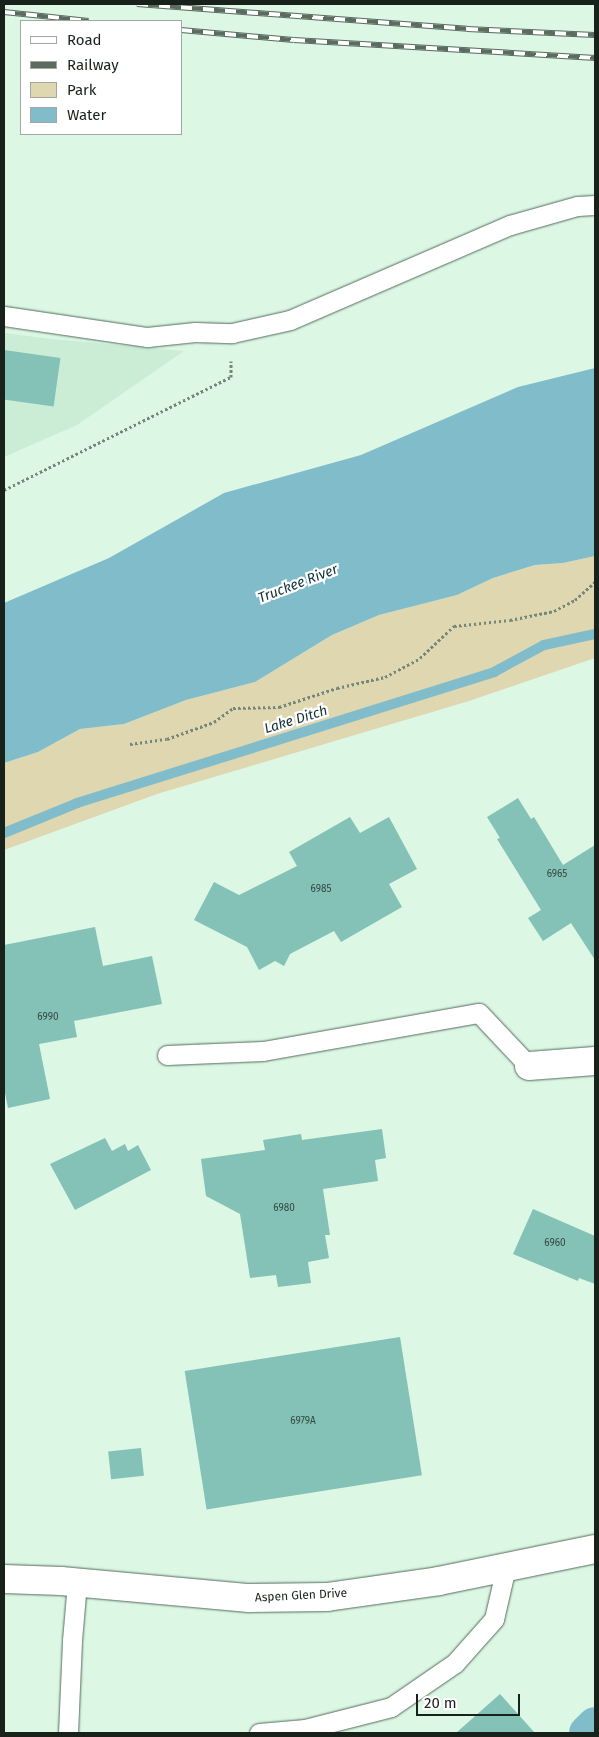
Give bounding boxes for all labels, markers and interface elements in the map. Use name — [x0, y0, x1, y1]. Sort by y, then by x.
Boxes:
legend — [20, 20, 182, 135]
text: Road — [67, 31, 102, 49]
text: Railway — [67, 56, 119, 74]
text: Park — [67, 81, 97, 99]
text: Water — [67, 106, 106, 124]
water label: Truckee River — [256, 561, 340, 607]
water label: Lake Ditch — [262, 702, 330, 738]
house number: 6965 — [547, 869, 567, 881]
house number: 6985 — [311, 884, 331, 896]
house number: 6990 — [37, 1012, 59, 1024]
house number: 6980 — [273, 1203, 295, 1215]
house number: 6960 — [544, 1238, 566, 1250]
house number: 6979A — [290, 1416, 316, 1428]
street label: Aspen Glen Drive — [255, 1586, 347, 1606]
scale bar — [419, 1684, 523, 1716]
text: 20 m — [424, 1694, 457, 1712]

